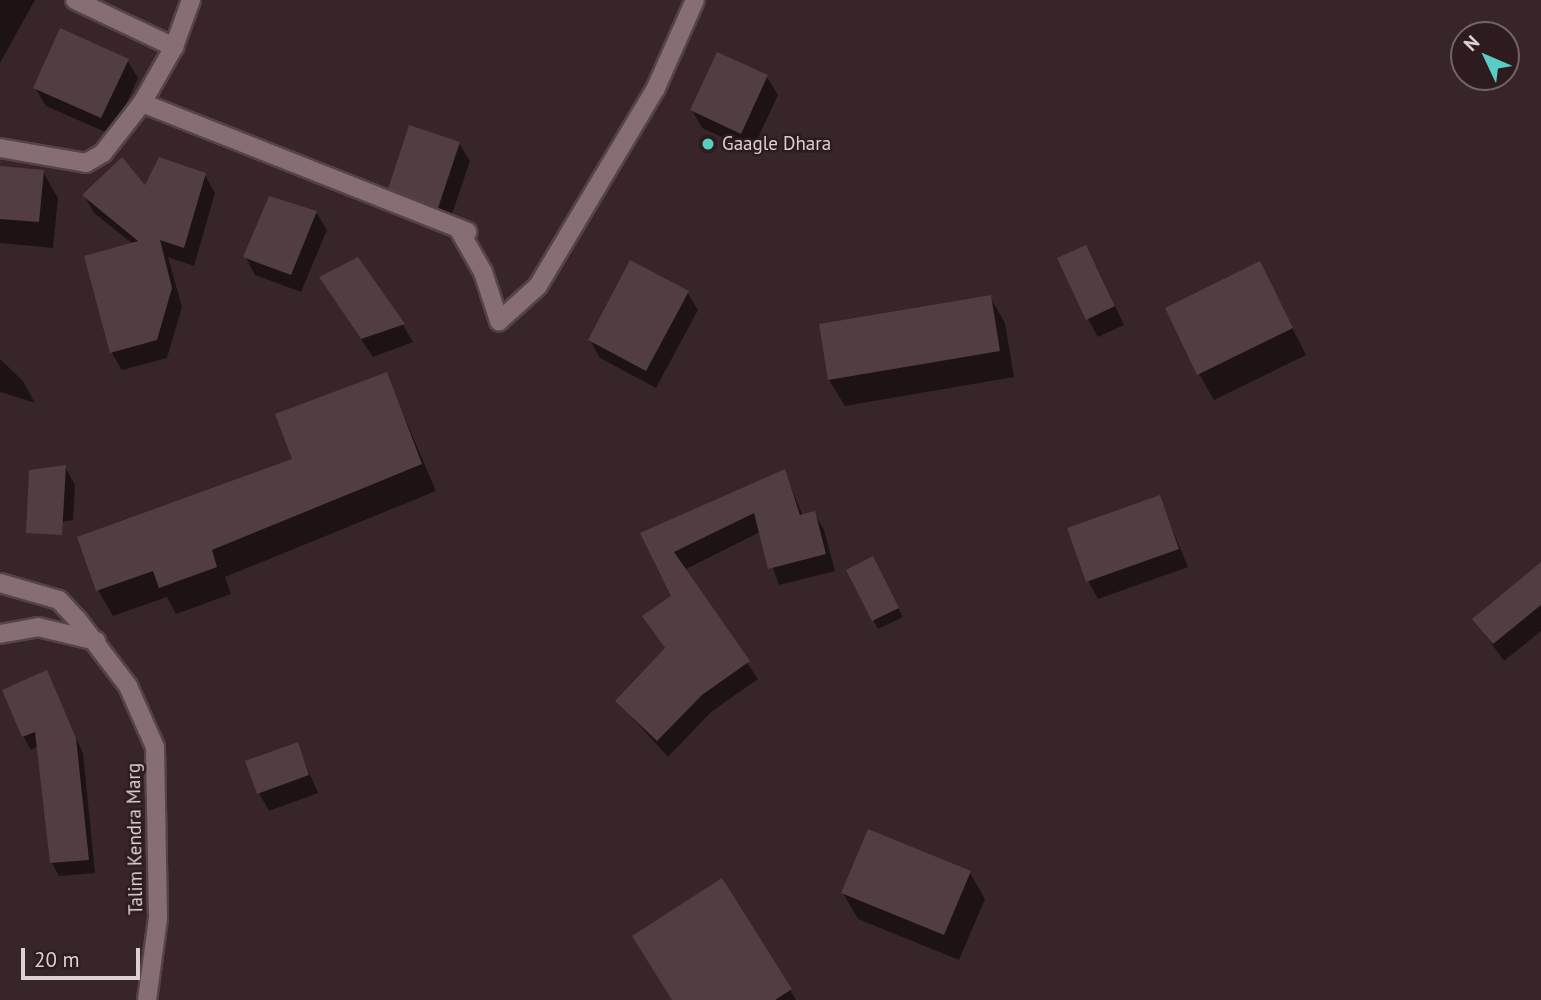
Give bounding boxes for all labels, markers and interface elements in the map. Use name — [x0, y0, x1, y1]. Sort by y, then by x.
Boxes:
north arrow — [1450, 21, 1520, 91]
text: N — [1458, 30, 1484, 56]
place label: Gaagle Dhara — [722, 133, 831, 155]
marker: Gaagle Dhara — [700, 136, 716, 152]
street label: Talim Kendra Marg — [122, 763, 148, 915]
scale bar — [24, 934, 144, 978]
text: 20 m — [34, 946, 80, 973]

